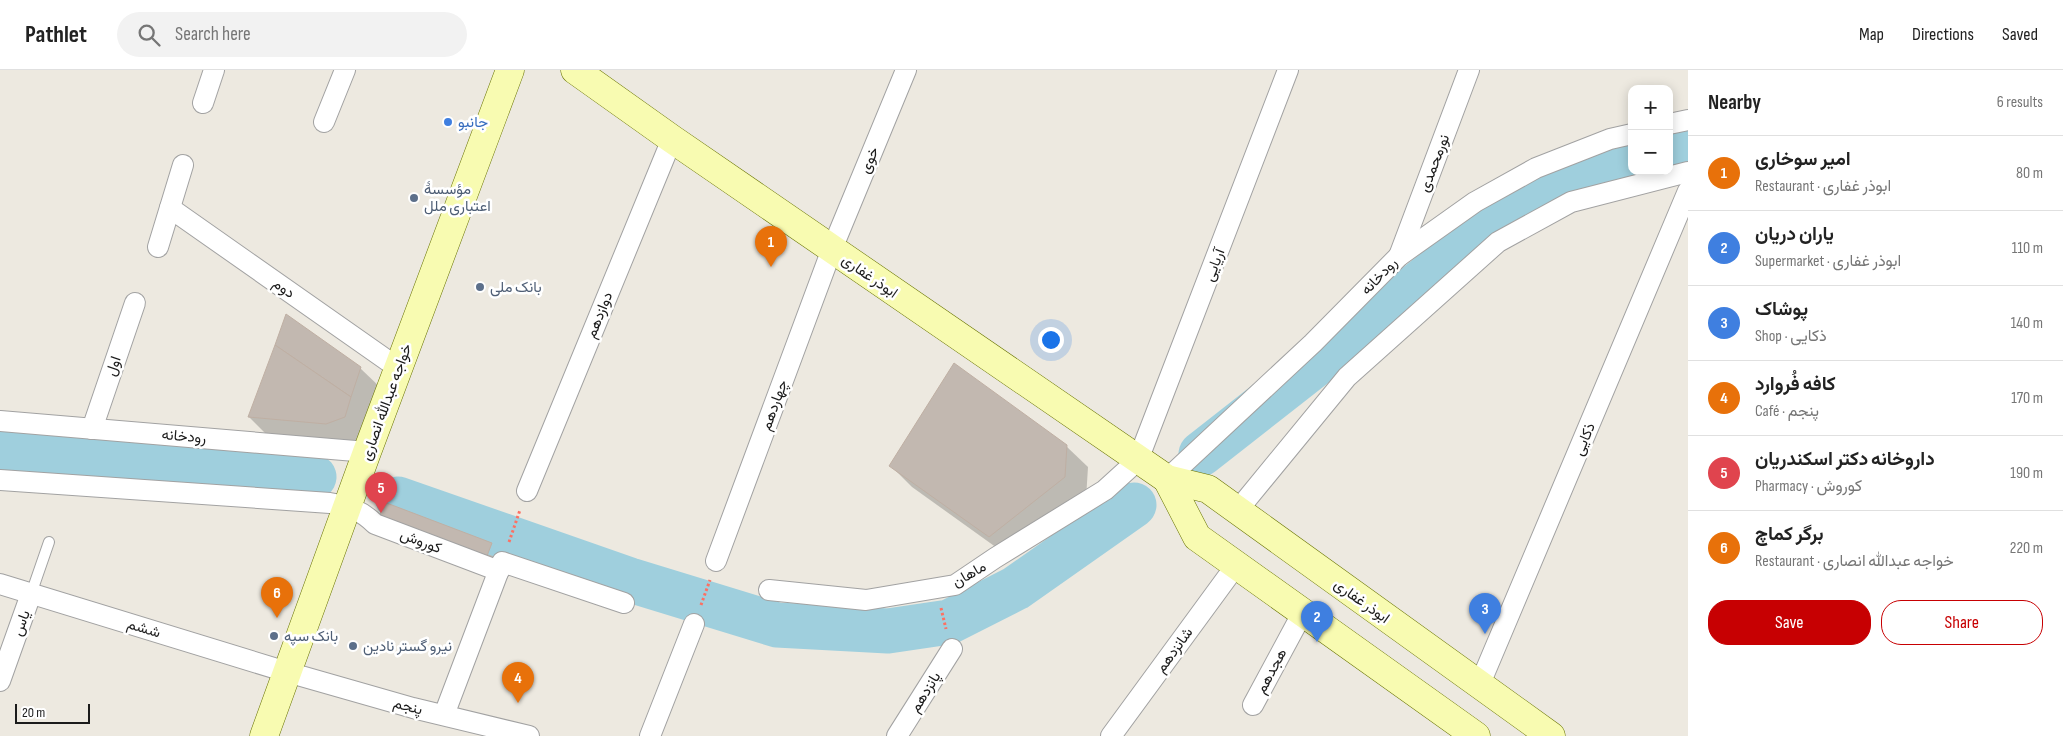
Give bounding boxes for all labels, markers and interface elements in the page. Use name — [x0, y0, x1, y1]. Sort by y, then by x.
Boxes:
search box — [117, 12, 467, 57]
text: Pathlet — [25, 20, 87, 49]
icon: search — [135, 21, 163, 49]
text: Search here — [175, 23, 251, 46]
text: Map — [1859, 24, 1884, 45]
text: Directions — [1912, 24, 1974, 45]
text: Saved — [2002, 24, 2038, 45]
map controls — [1628, 85, 1673, 175]
button: + — [1628, 85, 1673, 130]
text: Nearby — [1708, 90, 1761, 115]
text: 6 results — [1997, 93, 2043, 112]
place label: جانبو — [458, 113, 488, 132]
marker: جانبو — [442, 116, 454, 128]
button: − — [1628, 130, 1673, 175]
street label: نورمحمدی — [1415, 132, 1454, 195]
street label: خوی — [855, 144, 884, 176]
text: امیر سوخاری — [1755, 148, 1851, 171]
text: 1 — [1721, 164, 1727, 183]
text: 80 m — [2016, 164, 2043, 183]
text: Restaurant · ابوذر غفاری — [1755, 177, 1891, 196]
place label: مؤسسهٔ اعتباری ملل — [424, 180, 491, 216]
marker: مؤسسهٔ اعتباری ملل — [408, 192, 420, 204]
text: یاران دریان — [1755, 223, 1834, 246]
pin: 1 — [755, 226, 787, 267]
text: 2 — [1720, 239, 1728, 258]
text: 110 m — [2012, 239, 2043, 258]
street label: آریایی — [1200, 245, 1230, 284]
street label: ابوذر غفاری — [838, 250, 901, 303]
text: Supermarket · ابوذر غفاری — [1755, 252, 1901, 271]
street label: رودخانه — [1357, 254, 1402, 299]
street label: دوم — [269, 274, 298, 303]
place label: بانک ملی — [490, 278, 542, 297]
marker: بانک ملی — [474, 281, 486, 293]
street label: دوازدهم — [582, 289, 617, 341]
text: پوشاک — [1755, 298, 1808, 321]
text: 3 — [1720, 314, 1728, 333]
text: 140 m — [2011, 314, 2043, 333]
your location — [1038, 327, 1064, 353]
text: Shop · ذکایی — [1755, 327, 1827, 346]
street label: خواجه عبدالله انصاری — [357, 341, 416, 463]
street label: اول — [101, 354, 126, 379]
text: کافه فُروارد — [1755, 373, 1836, 396]
street label: چهاردهم — [757, 377, 792, 433]
text: 4 — [1720, 389, 1728, 408]
text: 170 m — [2011, 389, 2043, 408]
text: Café · پنجم — [1755, 402, 1819, 421]
street label: ذکایی — [1569, 420, 1600, 459]
street label: رودخانه — [161, 425, 207, 448]
text: داروخانه دکتر اسکندریان — [1755, 448, 1935, 471]
text: 5 — [1720, 464, 1728, 483]
text: 190 m — [2010, 464, 2043, 483]
pin: 5 — [365, 472, 397, 513]
text: Pharmacy · کوروش — [1755, 477, 1862, 496]
text: برگر کماچ — [1755, 523, 1824, 546]
street label: کوروش — [398, 525, 444, 558]
text: 6 — [1720, 539, 1728, 558]
text: 220 m — [2010, 539, 2043, 558]
text: Restaurant · خواجه عبدالله انصاری — [1755, 552, 1954, 571]
street label: ماهان — [949, 557, 990, 592]
street label: ابوذر غفاری — [1330, 575, 1393, 628]
pin: 6 — [261, 577, 293, 618]
pin: 3 — [1469, 593, 1501, 634]
button: Save — [1708, 600, 1871, 645]
button: Share — [1881, 600, 2043, 645]
pin: 2 — [1301, 601, 1333, 642]
street label: یاس — [8, 608, 35, 639]
street label: ششم — [125, 614, 163, 643]
street label: شانزدهم — [1152, 624, 1197, 677]
place label: بانک سپه — [284, 627, 338, 646]
marker: بانک سپه — [268, 630, 280, 642]
place label: نیرو گستر نادین — [363, 637, 452, 656]
marker: نیرو گستر نادین — [347, 640, 359, 652]
street label: هجدهم — [1252, 645, 1291, 697]
pin: 4 — [502, 662, 534, 703]
street label: پانزدهم — [906, 668, 945, 716]
street label: پنجم — [391, 693, 425, 719]
scale bar — [15, 701, 90, 724]
text: 20 m — [22, 704, 45, 721]

